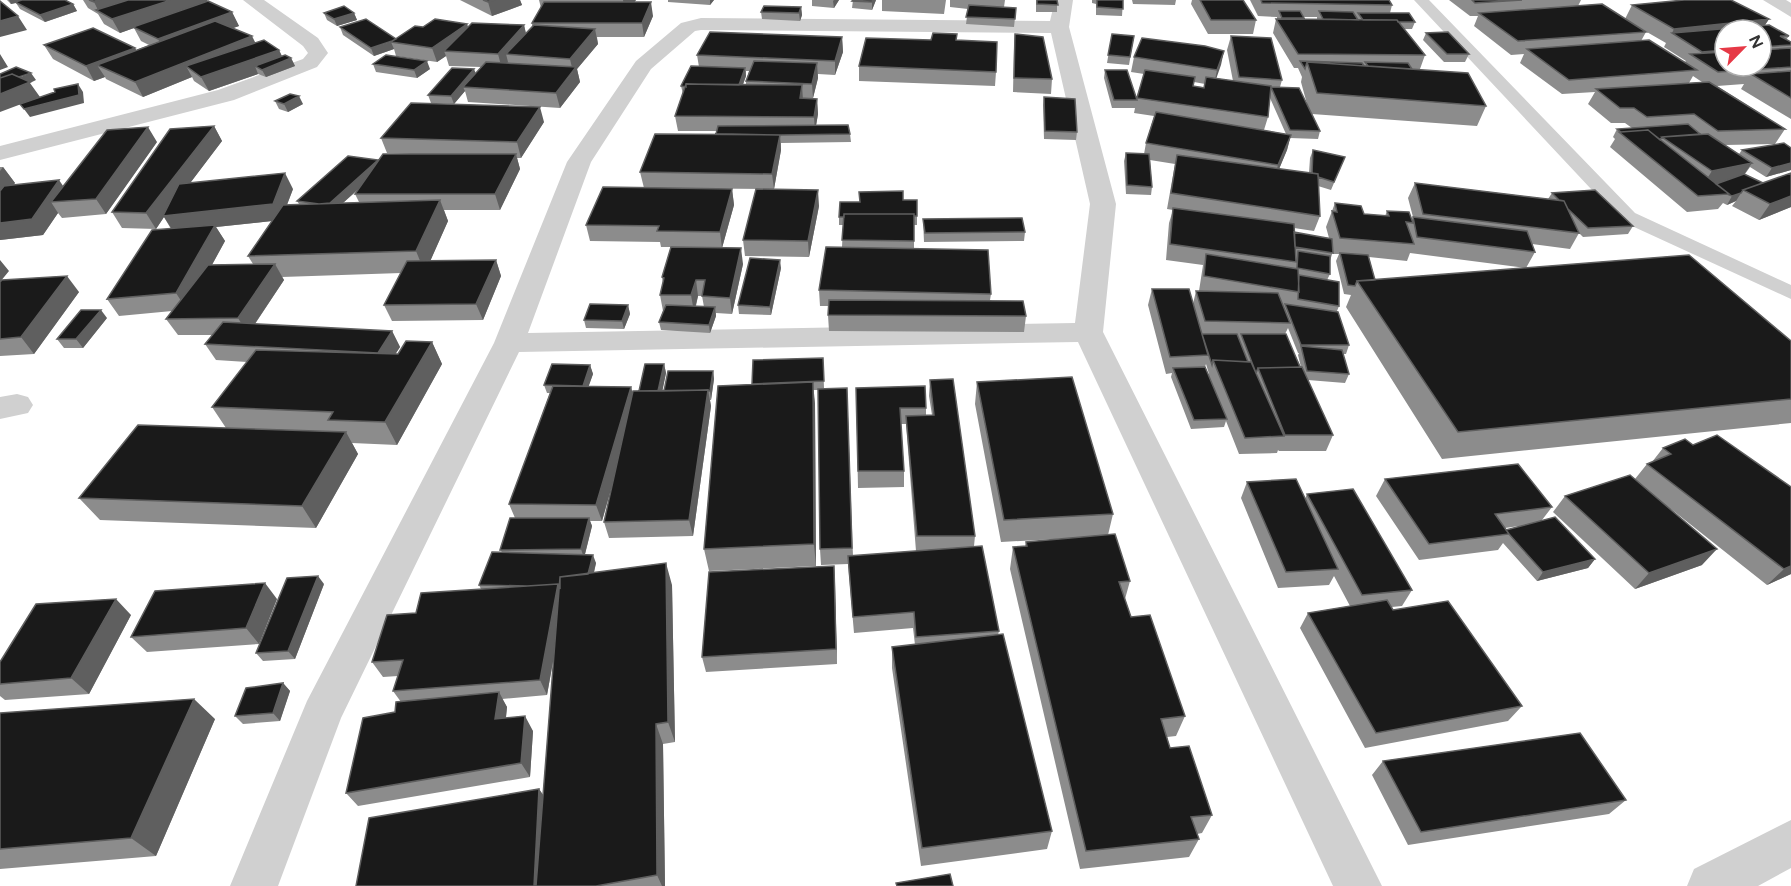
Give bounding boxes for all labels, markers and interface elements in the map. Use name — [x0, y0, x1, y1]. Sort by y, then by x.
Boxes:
north arrow — [1713, 18, 1773, 78]
text: N — [1745, 32, 1767, 51]

